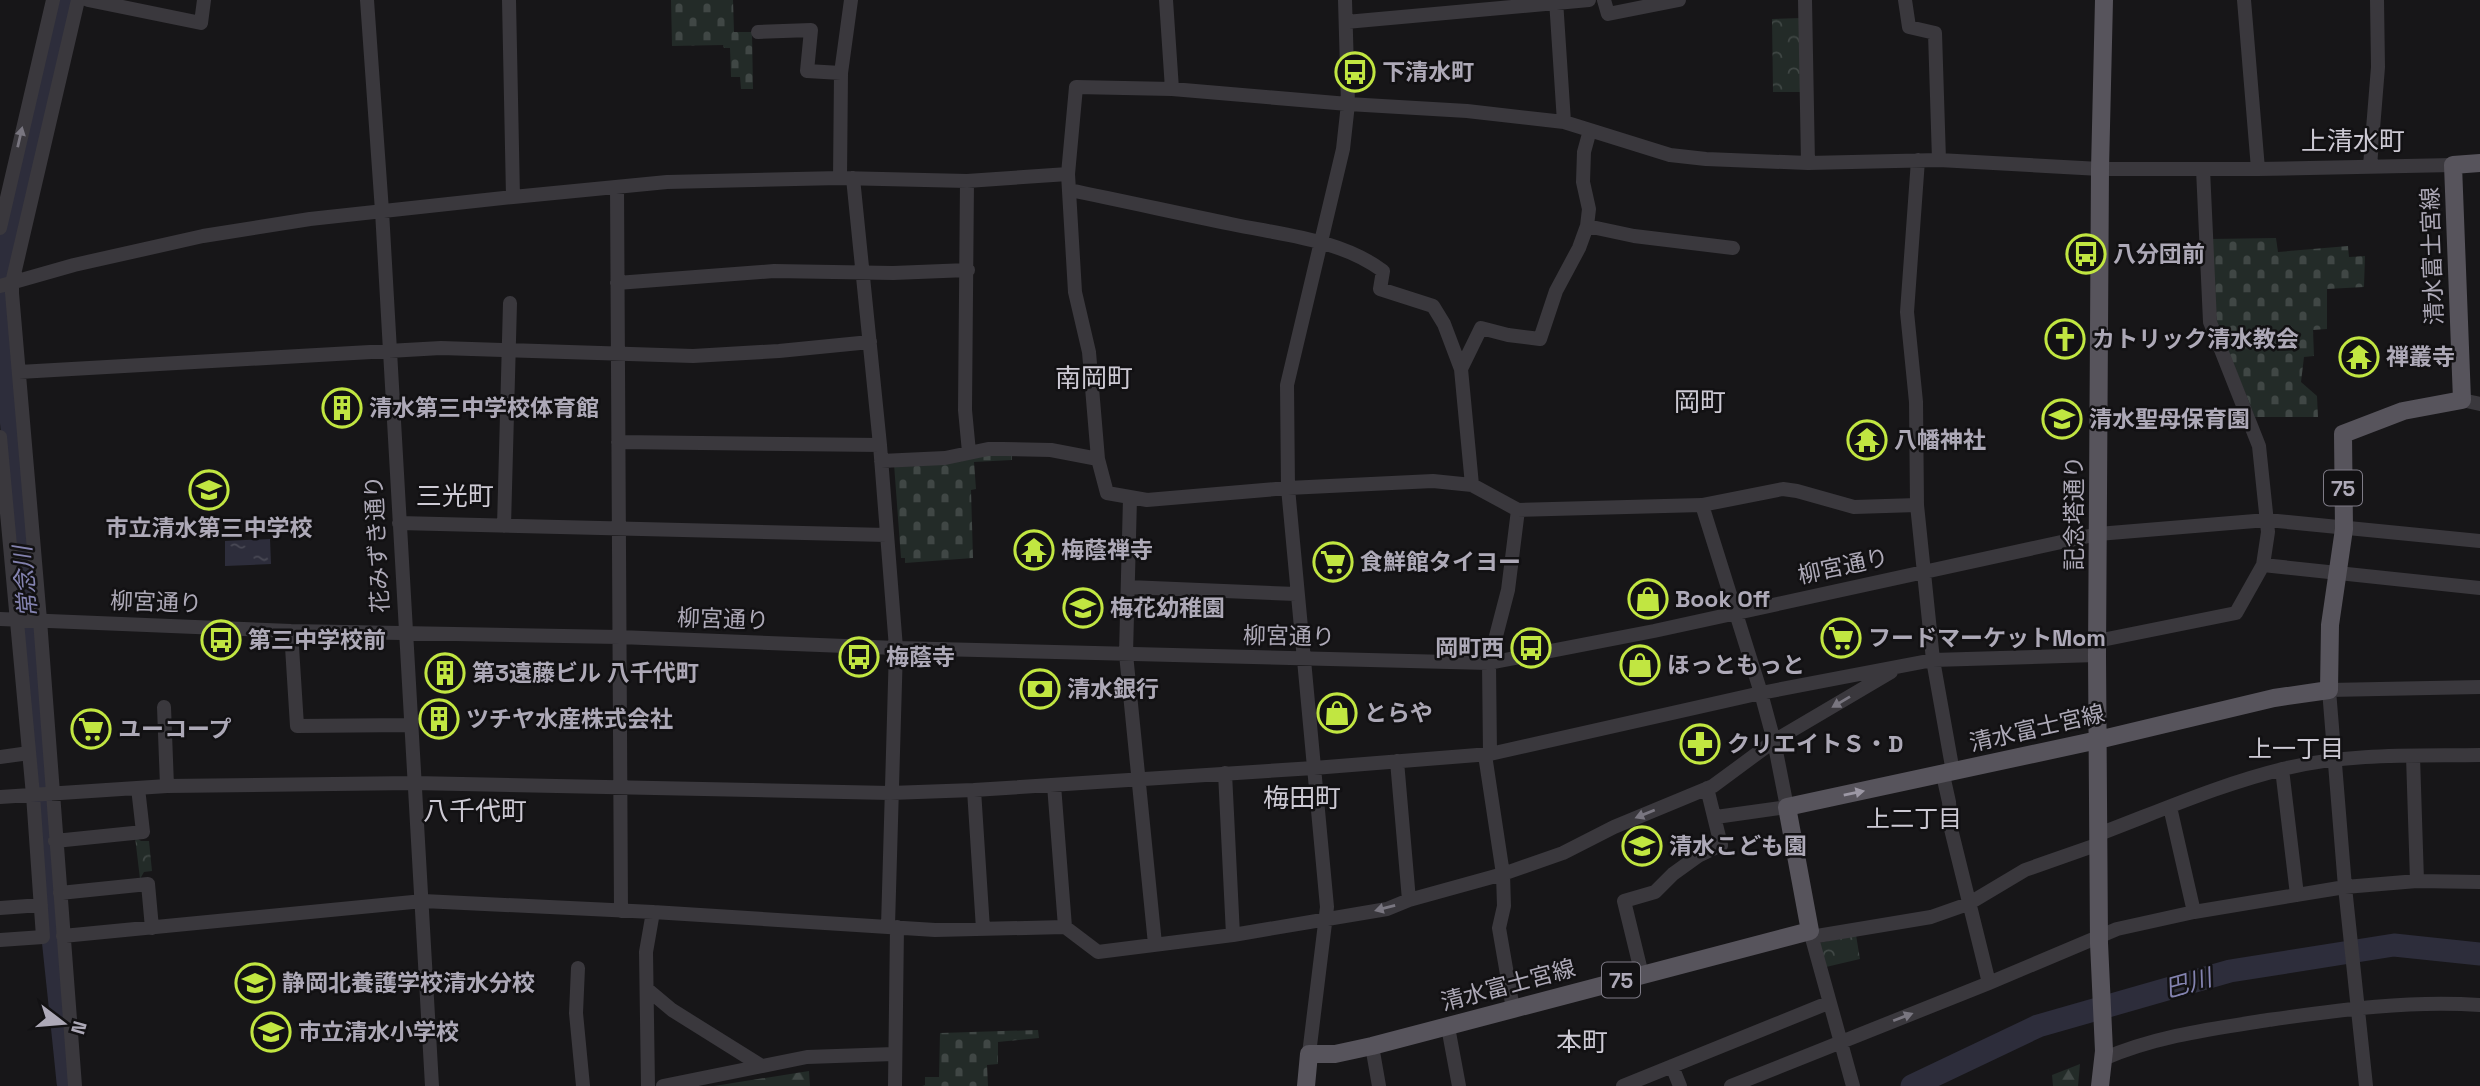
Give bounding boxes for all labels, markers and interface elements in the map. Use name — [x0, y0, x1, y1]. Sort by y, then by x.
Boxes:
bus stop icon: 下清水町 — [1334, 51, 1376, 93]
place label: 下清水町 — [1382, 57, 1474, 87]
district label: 上清水町 — [2301, 124, 2405, 158]
one-way arrow — [15, 126, 26, 148]
street label: 清水富士宮線 — [2415, 187, 2449, 325]
bus stop icon: 八分団前 — [2065, 233, 2107, 275]
place label: 八分団前 — [2113, 239, 2205, 269]
church icon: カトリック清水教会 — [2044, 318, 2086, 360]
place label: カトリック清水教会 — [2092, 324, 2299, 354]
temple icon: 禅叢寺 — [2338, 336, 2380, 378]
place label: 禅叢寺 — [2386, 342, 2455, 372]
district label: 南岡町 — [1055, 361, 1133, 395]
district label: 岡町 — [1674, 385, 1726, 419]
building icon: 清水第三中学校体育館 — [321, 387, 363, 429]
place label: 清水第三中学校体育館 — [369, 393, 599, 423]
school or university icon: 清水聖母保育園 — [2041, 398, 2083, 440]
place label: 清水聖母保育園 — [2089, 404, 2250, 434]
temple icon: 八幡神社 — [1846, 419, 1888, 461]
place label: 八幡神社 — [1894, 425, 1986, 455]
street label: 記念塔通り — [2059, 456, 2089, 571]
school or university icon: 市立清水第三中学校 — [188, 469, 230, 511]
road number: 75 — [2324, 470, 2362, 505]
street label: 花みずき通り — [358, 474, 396, 614]
district label: 三光町 — [416, 479, 494, 513]
place label: 市立清水第三中学校 — [106, 513, 313, 543]
temple icon: 梅蔭禅寺 — [1013, 529, 1055, 571]
place label: 梅蔭禅寺 — [1061, 535, 1153, 565]
supermarket icon: 食鮮館タイヨー — [1312, 541, 1354, 583]
water label: 常念川 — [6, 542, 44, 619]
street label: 柳宮通り — [1795, 542, 1891, 590]
place label: 食鮮館タイヨー — [1360, 547, 1521, 577]
shop icon: Book Off — [1627, 578, 1669, 620]
place label: Book Off — [1675, 584, 1770, 614]
street label: 柳宮通り — [110, 585, 202, 619]
school or university icon: 梅花幼稚園 — [1062, 587, 1104, 629]
place label: 梅花幼稚園 — [1110, 593, 1225, 623]
street label: 柳宮通り — [677, 602, 769, 636]
supermarket icon: フードマーケットMom — [1820, 617, 1862, 659]
bus stop icon: 第三中学校前 — [200, 619, 242, 661]
street label: 柳宮通り — [1243, 620, 1335, 652]
place label: フードマーケットMom — [1868, 623, 2106, 653]
place label: 第三中学校前 — [248, 625, 386, 655]
bus stop icon: 岡町西 — [1510, 627, 1552, 669]
place label: 岡町西 — [1435, 633, 1504, 663]
bus stop icon: 梅蔭寺 — [838, 636, 880, 678]
place label: 梅蔭寺 — [886, 642, 955, 672]
shop icon: ほっともっと — [1619, 644, 1661, 686]
place label: ほっともっと — [1667, 650, 1805, 680]
building icon: 第3遠藤ビル 八千代町 — [424, 652, 466, 694]
place label: 第3遠藤ビル 八千代町 — [472, 658, 699, 688]
bank icon: 清水銀行 — [1019, 668, 1061, 710]
place label: 清水銀行 — [1067, 674, 1159, 704]
shop icon: とらや — [1316, 692, 1358, 734]
one-way arrow — [1831, 695, 1850, 708]
building icon: ツチヤ水産株式会社 — [418, 698, 460, 740]
place label: とらや — [1364, 698, 1433, 728]
street label: 清水富士宮線 — [1966, 698, 2108, 758]
place label: ツチヤ水産株式会社 — [466, 704, 673, 734]
supermarket icon: ユーコープ — [70, 708, 112, 750]
place label: ユーコープ — [118, 714, 232, 744]
pharmacy icon: クリエイトＳ・D — [1679, 723, 1721, 765]
place label: クリエイトＳ・D — [1727, 729, 1903, 759]
district label: 上一丁目 — [2248, 733, 2344, 764]
district label: 梅田町 — [1263, 781, 1341, 815]
one-way arrow — [1843, 787, 1865, 798]
district label: 八千代町 — [423, 794, 527, 828]
district label: 上二丁目 — [1866, 803, 1962, 834]
one-way arrow — [1634, 809, 1655, 820]
school or university icon: 清水こども園 — [1621, 825, 1663, 867]
place label: 清水こども園 — [1669, 831, 1807, 861]
one-way arrow — [1374, 903, 1396, 914]
street label: 清水富士宮線 — [1437, 953, 1579, 1017]
water label: 巴川 — [2161, 961, 2218, 1005]
school or university icon: 静岡北養護学校清水分校 — [234, 962, 276, 1004]
road number: 75 — [1602, 962, 1640, 998]
place label: 静岡北養護学校清水分校 — [282, 968, 535, 998]
north arrow — [28, 988, 98, 1058]
school or university icon: 市立清水小学校 — [250, 1011, 292, 1053]
one-way arrow — [1893, 1011, 1914, 1022]
place label: 市立清水小学校 — [298, 1017, 459, 1047]
text: N — [65, 1018, 93, 1037]
district label: 本町 — [1556, 1025, 1608, 1059]

